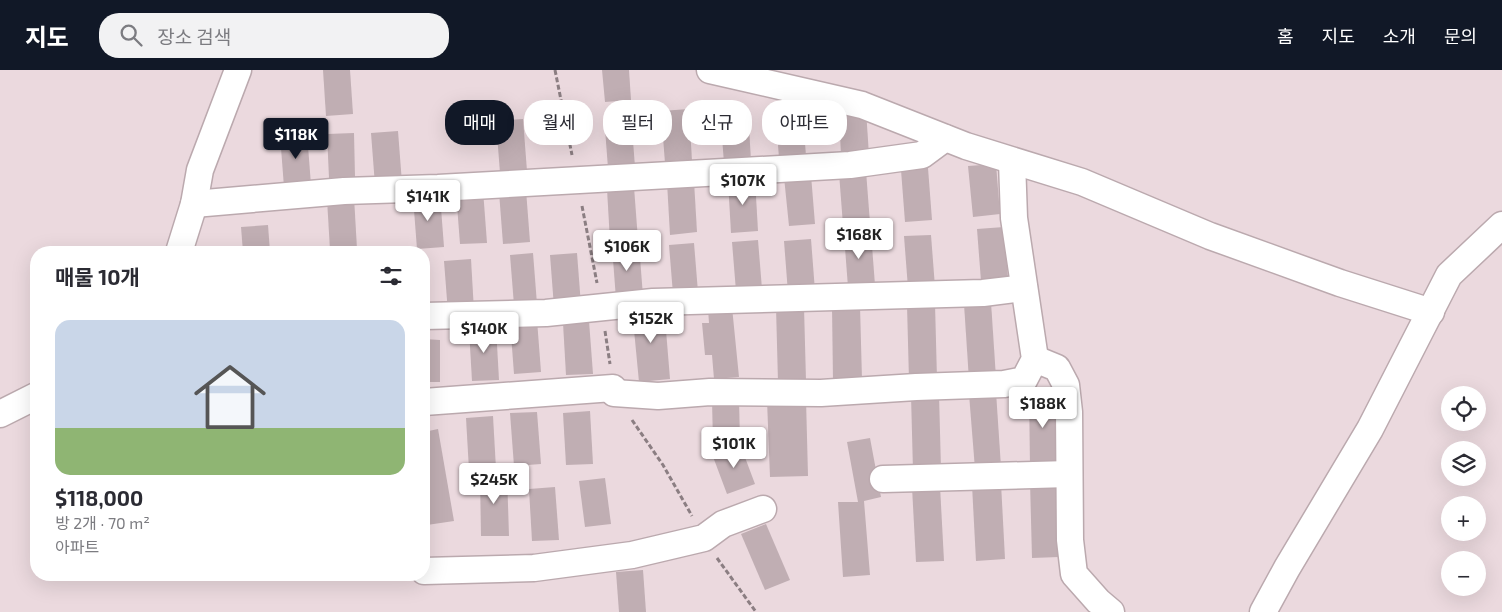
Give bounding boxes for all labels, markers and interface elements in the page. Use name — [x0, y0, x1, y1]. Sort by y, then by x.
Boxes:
search box — [99, 13, 449, 58]
icon: search — [117, 21, 145, 49]
text: 지도 — [25, 22, 69, 51]
text: 장소 검색 — [157, 25, 231, 48]
text: 홈 — [1277, 25, 1294, 47]
text: 지도 — [1322, 25, 1355, 47]
text: 소개 — [1383, 25, 1416, 47]
text: 문의 — [1444, 25, 1477, 47]
chip: 매매 — [445, 100, 514, 145]
chip: 월세 — [524, 100, 593, 145]
chip: 필터 — [603, 100, 672, 145]
chip: 신규 — [682, 100, 752, 145]
chip: 아파트 — [762, 100, 847, 145]
pin: $118K — [261, 118, 331, 160]
text: $118K — [274, 124, 318, 143]
pin: $107K — [708, 164, 778, 206]
text: $107K — [721, 170, 765, 189]
pin: $141K — [393, 180, 463, 222]
text: $141K — [406, 186, 450, 205]
pin: $168K — [824, 218, 894, 260]
text: $168K — [836, 224, 882, 243]
pin: $106K — [592, 230, 662, 272]
text: $106K — [604, 236, 650, 255]
icon: filters — [377, 262, 405, 290]
text: 매물 10개 — [55, 264, 140, 289]
pin: $152K — [616, 302, 686, 344]
text: $152K — [629, 308, 673, 327]
pin: $140K — [449, 312, 519, 354]
text: $140K — [461, 318, 507, 337]
icon: home — [185, 352, 275, 442]
pin: $188K — [1008, 386, 1078, 429]
map controls — [1441, 386, 1486, 596]
button: locate — [1441, 386, 1486, 431]
text: $188K — [1020, 393, 1066, 412]
pin: $101K — [699, 426, 769, 469]
text: $101K — [712, 433, 756, 452]
button: layers — [1441, 441, 1486, 486]
pin: $245K — [459, 462, 529, 505]
text: $245K — [470, 469, 518, 488]
text: $118,000 — [55, 485, 143, 510]
button: + — [1441, 496, 1486, 541]
text: 방 2개 · 70 m² — [55, 513, 150, 532]
text: 아파트 — [55, 537, 99, 556]
button: − — [1441, 551, 1486, 596]

